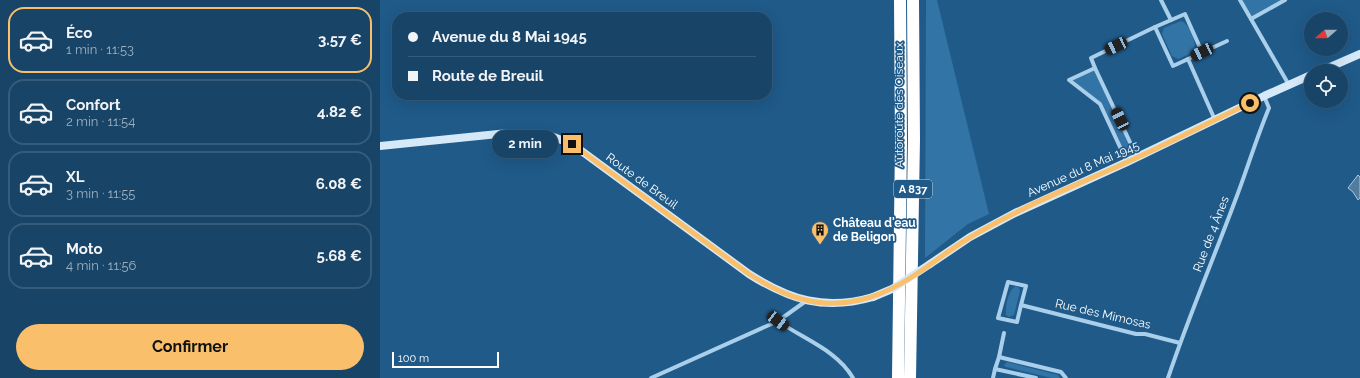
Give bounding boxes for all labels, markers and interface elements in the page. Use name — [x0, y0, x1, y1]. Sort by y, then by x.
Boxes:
north arrow — [1304, 12, 1348, 56]
map controls — [1304, 12, 1348, 108]
icon: car — [18, 22, 54, 58]
text: Éco — [66, 24, 92, 42]
text: Avenue du 8 Mai 1945 — [432, 28, 587, 46]
text: 3.57 € — [318, 31, 362, 49]
car — [1103, 35, 1129, 57]
car — [1189, 41, 1215, 63]
text: 1 min · 11:53 — [66, 42, 134, 57]
street label: Autoroute des Oiseaux — [892, 42, 906, 168]
button: locate — [1304, 64, 1348, 108]
text: Route de Breuil — [432, 67, 543, 85]
icon: car — [18, 94, 54, 130]
route start — [1241, 94, 1259, 112]
text: Confort — [66, 96, 120, 114]
text: 4.82 € — [317, 103, 362, 121]
car — [1109, 106, 1131, 132]
text: 2 min · 11:54 — [66, 114, 135, 129]
callout: 2 min — [492, 130, 558, 158]
route end — [563, 135, 581, 153]
text: 2 min — [508, 136, 542, 151]
street label: Avenue du 8 Mai 1945 — [1025, 138, 1142, 200]
street label: Route de Breuil — [603, 150, 681, 212]
icon: car — [18, 166, 54, 202]
text: XL — [66, 168, 84, 186]
text: 6.08 € — [316, 175, 362, 193]
road number: A 837 — [894, 180, 932, 198]
text: 3 min · 11:55 — [66, 186, 135, 201]
street label: Rue de 4 Ânes — [1190, 194, 1232, 274]
place label: Château d'eau de Beligon — [833, 216, 916, 244]
building icon: Château d'eau de Beligon — [810, 220, 830, 245]
icon: car — [18, 238, 54, 274]
text: Moto — [66, 240, 103, 258]
text: 5.68 € — [317, 247, 362, 265]
text: 4 min · 11:56 — [66, 258, 136, 273]
street label: Rue des Mimosas — [1054, 296, 1152, 332]
car — [765, 309, 791, 333]
button: Confirmer — [16, 324, 364, 370]
scale bar — [392, 350, 499, 369]
text: 100 m — [398, 352, 429, 365]

